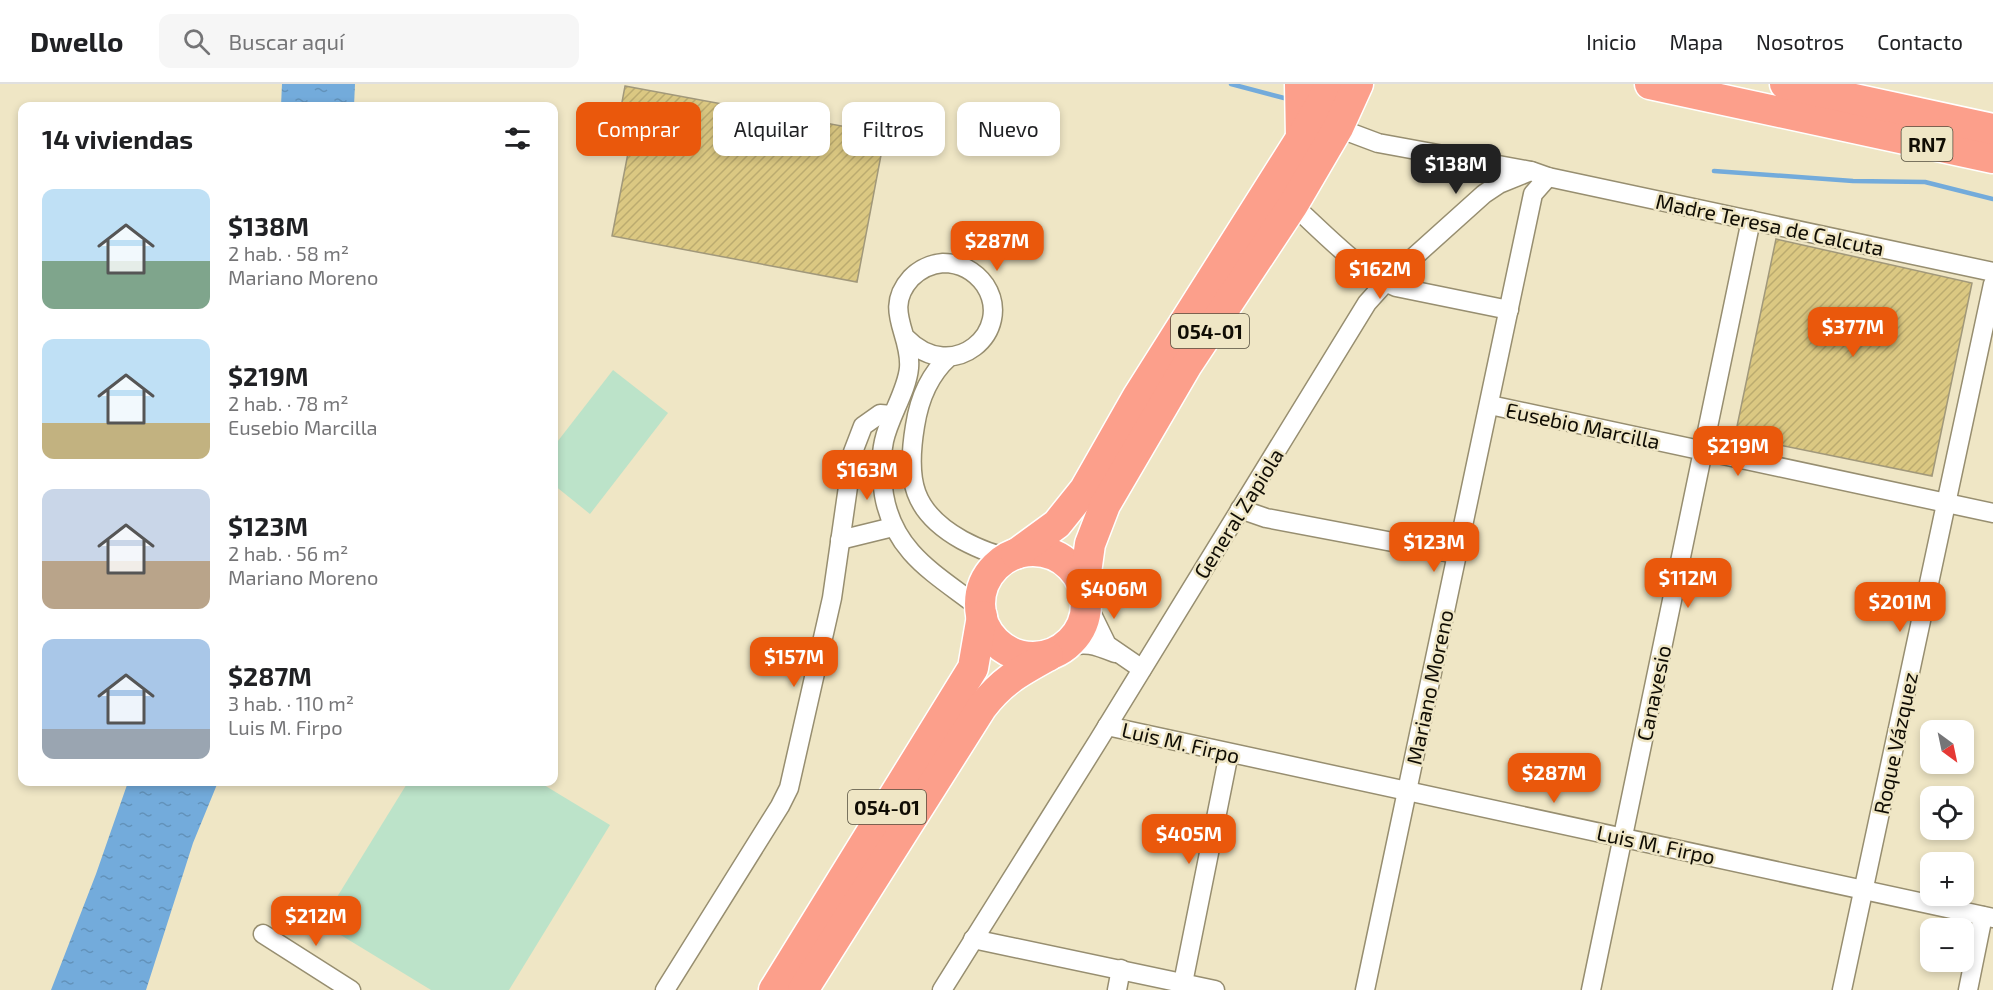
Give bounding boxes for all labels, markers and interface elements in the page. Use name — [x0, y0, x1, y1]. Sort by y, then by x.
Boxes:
search box — [159, 14, 579, 68]
text: Dwello — [30, 24, 123, 58]
icon: search — [180, 25, 213, 58]
text: Buscar aquí — [228, 28, 345, 54]
text: Inicio — [1586, 29, 1636, 54]
text: Mapa — [1669, 29, 1723, 54]
text: Nosotros — [1756, 29, 1844, 54]
text: Contacto — [1877, 29, 1963, 54]
chip: Comprar — [576, 102, 701, 156]
chip: Alquilar — [713, 102, 830, 156]
chip: Filtros — [842, 102, 945, 156]
chip: Nuevo — [957, 102, 1060, 156]
icon: filters — [501, 122, 534, 155]
text: 14 viviendas — [42, 123, 193, 154]
road number: RN7 — [1902, 127, 1952, 161]
pin: $138M — [1414, 144, 1498, 195]
text: $138M — [1425, 151, 1487, 175]
street label: Madre Teresa de Calcuta — [1654, 188, 1886, 260]
text: $138M — [228, 210, 309, 241]
icon: home — [90, 213, 162, 285]
pin: $287M — [955, 221, 1039, 272]
text: $287M — [965, 228, 1029, 252]
text: 2 hab. · 58 m² — [228, 241, 349, 265]
pin: $162M — [1338, 249, 1422, 300]
text: $162M — [1349, 256, 1411, 280]
text: Mariano Moreno — [228, 265, 378, 289]
pin: $377M — [1811, 307, 1895, 358]
road number: 054-01 — [1171, 314, 1249, 348]
text: $377M — [1822, 314, 1884, 338]
text: $219M — [228, 360, 309, 391]
icon: home — [90, 363, 162, 435]
text: 2 hab. · 78 m² — [228, 391, 349, 415]
street label: Eusebio Marcilla — [1504, 396, 1662, 454]
text: Eusebio Marcilla — [228, 415, 378, 439]
pin: $219M — [1696, 426, 1780, 477]
text: $219M — [1707, 433, 1769, 457]
street label: General Zapiola — [1188, 443, 1288, 583]
pin: $163M — [825, 450, 909, 501]
text: $163M — [836, 457, 898, 481]
text: $123M — [228, 510, 308, 541]
icon: home — [90, 513, 162, 585]
pin: $123M — [1392, 522, 1476, 573]
text: $123M — [1403, 529, 1465, 553]
text: 2 hab. · 56 m² — [228, 541, 348, 565]
pin: $112M — [1646, 558, 1730, 609]
text: Mariano Moreno — [228, 565, 378, 589]
text: $112M — [1659, 565, 1717, 589]
pin: $406M — [1072, 569, 1156, 620]
text: $406M — [1080, 576, 1148, 600]
pin: $201M — [1858, 582, 1942, 633]
text: $201M — [1869, 589, 1931, 613]
street label: Mariano Moreno — [1400, 607, 1458, 767]
pin: $157M — [752, 637, 836, 688]
street label: Canavesio — [1631, 643, 1675, 743]
text: $157M — [764, 644, 824, 668]
text: $287M — [228, 660, 312, 691]
icon: home — [90, 663, 162, 735]
street label: Roque Vázquez — [1868, 670, 1922, 816]
text: 3 hab. · 110 m² — [228, 691, 354, 715]
text: Luis M. Firpo — [228, 715, 343, 739]
street label: Luis M. Firpo — [1120, 716, 1242, 768]
north arrow — [1920, 720, 1974, 774]
map controls — [1920, 720, 1974, 972]
pin: $287M — [1512, 753, 1596, 804]
text: $287M — [1522, 760, 1586, 784]
button: locate — [1920, 786, 1974, 840]
road number: 054-01 — [848, 790, 926, 824]
pin: $405M — [1147, 814, 1231, 865]
street label: Luis M. Firpo — [1595, 819, 1717, 869]
text: $405M — [1156, 821, 1222, 845]
button: + — [1920, 852, 1974, 906]
pin: $212M — [274, 896, 358, 947]
text: $212M — [285, 903, 347, 927]
button: − — [1920, 918, 1974, 972]

